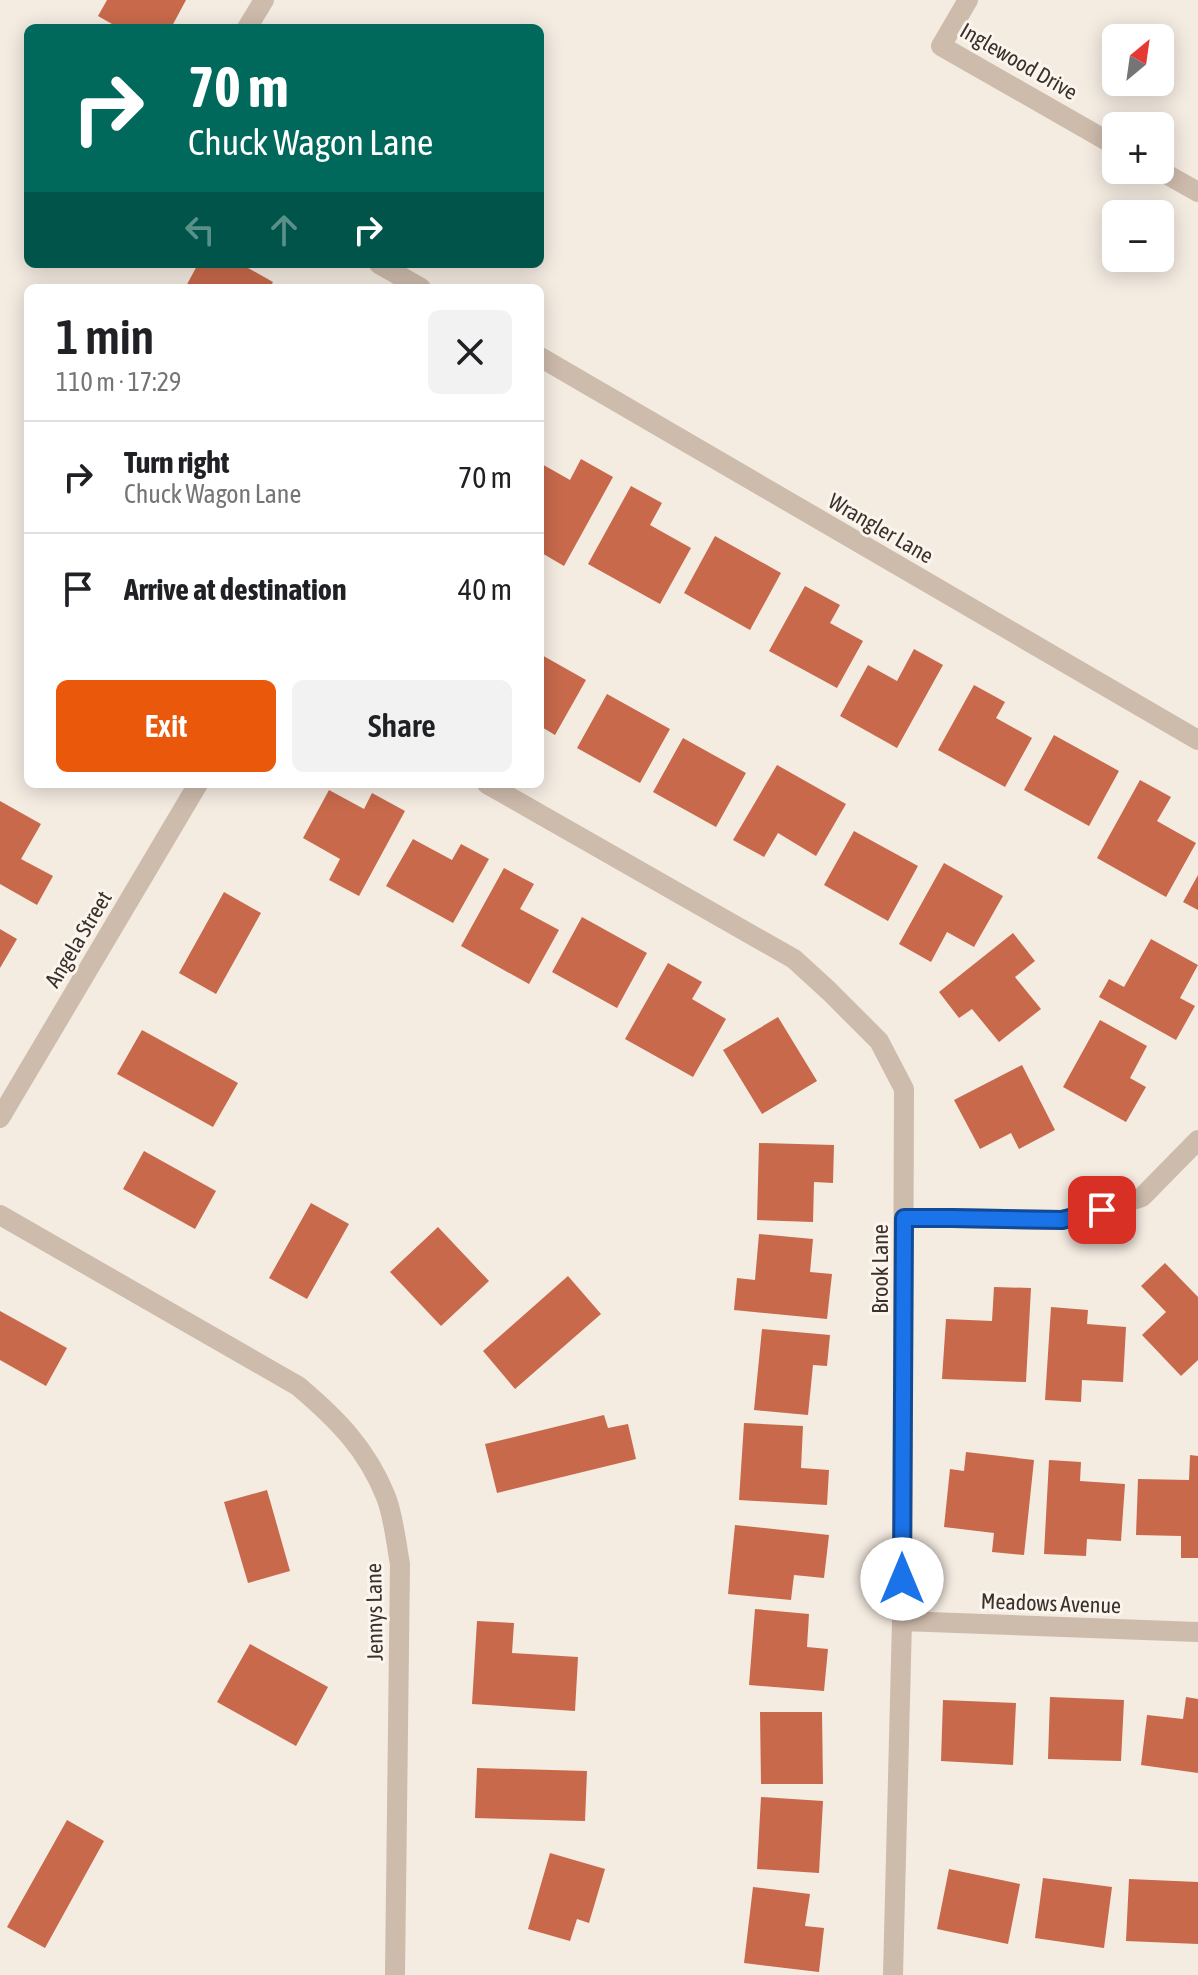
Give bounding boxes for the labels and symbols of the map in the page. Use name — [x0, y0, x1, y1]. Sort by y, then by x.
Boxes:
street label: Inglewood Drive — [956, 17, 1082, 105]
north arrow — [1102, 24, 1174, 96]
street label: Wrangler Lane — [824, 488, 938, 568]
street label: Angela Street — [39, 886, 117, 992]
pin — [1068, 1176, 1136, 1244]
street label: Brook Lane — [867, 1224, 893, 1314]
position arrow — [860, 1537, 944, 1621]
street label: Jennys Lane — [360, 1563, 388, 1661]
street label: Meadows Avenue — [980, 1588, 1122, 1618]

